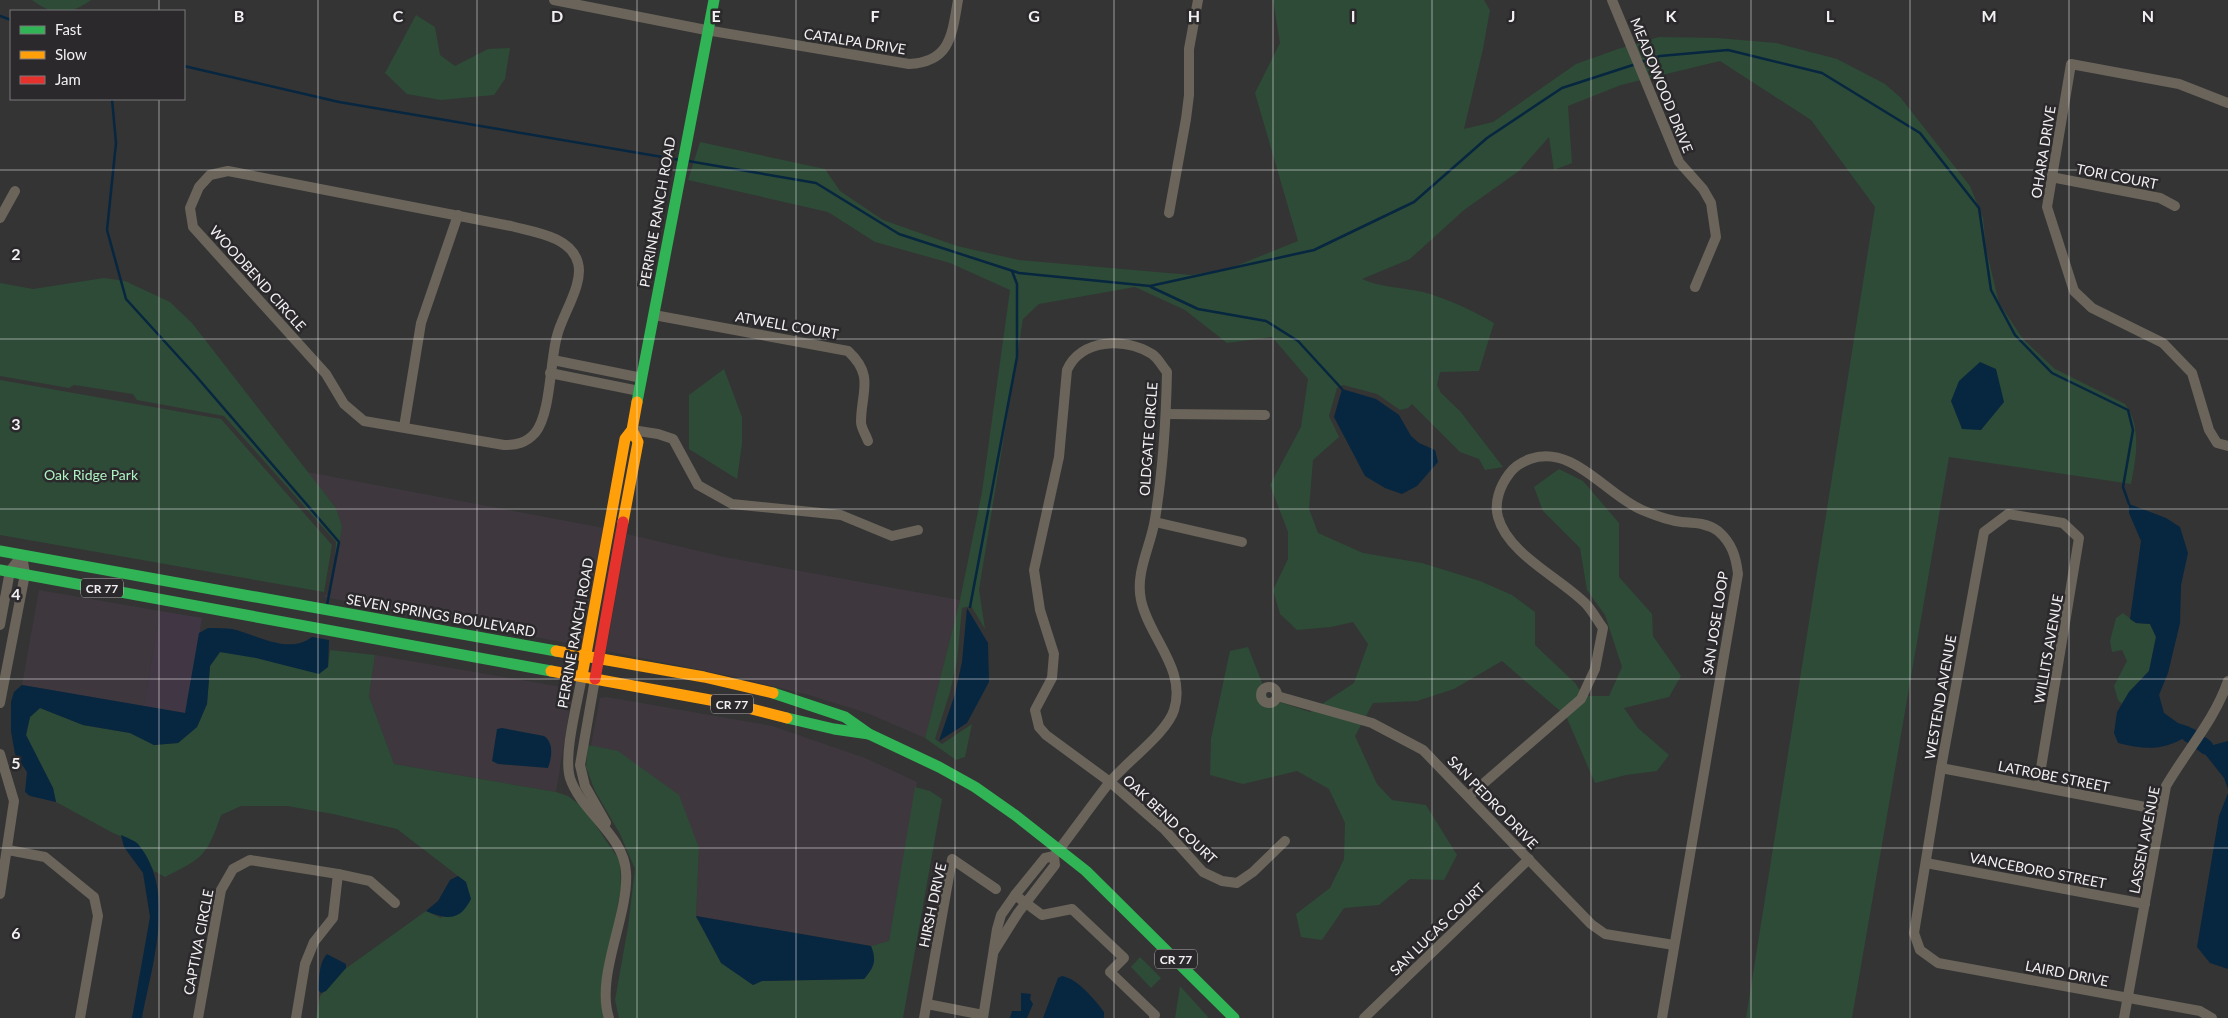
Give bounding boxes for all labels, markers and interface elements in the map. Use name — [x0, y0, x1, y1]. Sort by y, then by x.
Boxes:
text: B — [234, 6, 244, 25]
text: C — [393, 6, 404, 25]
text: D — [551, 6, 563, 25]
text: E — [711, 6, 721, 25]
text: F — [870, 6, 880, 25]
text: G — [1028, 6, 1040, 25]
text: H — [1188, 6, 1200, 25]
text: I — [1351, 6, 1355, 25]
text: J — [1509, 6, 1515, 25]
text: K — [1666, 6, 1678, 25]
text: L — [1826, 6, 1835, 25]
text: M — [1981, 6, 1997, 25]
text: N — [2142, 6, 2154, 25]
legend — [10, 10, 185, 100]
street label: MEADOWOOD DRIVE — [1627, 15, 1697, 155]
text: Fast — [55, 20, 82, 38]
street label: CATALPA DRIVE — [803, 25, 907, 57]
text: Slow — [55, 45, 87, 63]
text: Jam — [55, 70, 81, 88]
street label: OHARA DRIVE — [2027, 104, 2059, 200]
street label: PERRINE RANCH ROAD — [635, 135, 679, 289]
street label: TORI COURT — [2075, 160, 2160, 192]
street label: WOODBEND CIRCLE — [206, 222, 310, 334]
text: 2 — [11, 244, 21, 263]
street label: ATWELL COURT — [734, 308, 841, 343]
street label: OLDGATE CIRCLE — [1136, 381, 1160, 497]
text: 3 — [11, 414, 21, 433]
park label: Oak Ridge Park — [44, 466, 139, 483]
street label: PERRINE RANCH ROAD — [553, 556, 597, 710]
street label: SAN JOSE LOOP — [1698, 570, 1732, 676]
road number: CR 77 — [81, 578, 123, 598]
text: 4 — [11, 584, 21, 603]
street label: SEVEN SPRINGS BOULEVARD — [345, 590, 537, 640]
street label: WILLITS AVENUE — [2030, 593, 2066, 705]
street label: WESTEND AVENUE — [1921, 633, 1959, 761]
road number: CR 77 — [711, 694, 753, 714]
street label: SAN PEDRO DRIVE — [1444, 752, 1542, 852]
text: 5 — [11, 753, 21, 772]
street label: LATROBE STREET — [1997, 757, 2112, 795]
street label: OAK BEND COURT — [1119, 771, 1221, 868]
street label: LASSEN AVENUE — [2125, 785, 2163, 895]
street label: VANCEBORO STREET — [1968, 848, 2109, 892]
street label: HIRSH DRIVE — [915, 861, 949, 949]
street label: SAN LUCAS COURT — [1386, 879, 1489, 979]
street label: CAPTIVA CIRCLE — [179, 888, 217, 996]
text: 6 — [11, 923, 21, 942]
road number: CR 77 — [1155, 950, 1197, 969]
street label: LAIRD DRIVE — [2024, 957, 2110, 989]

